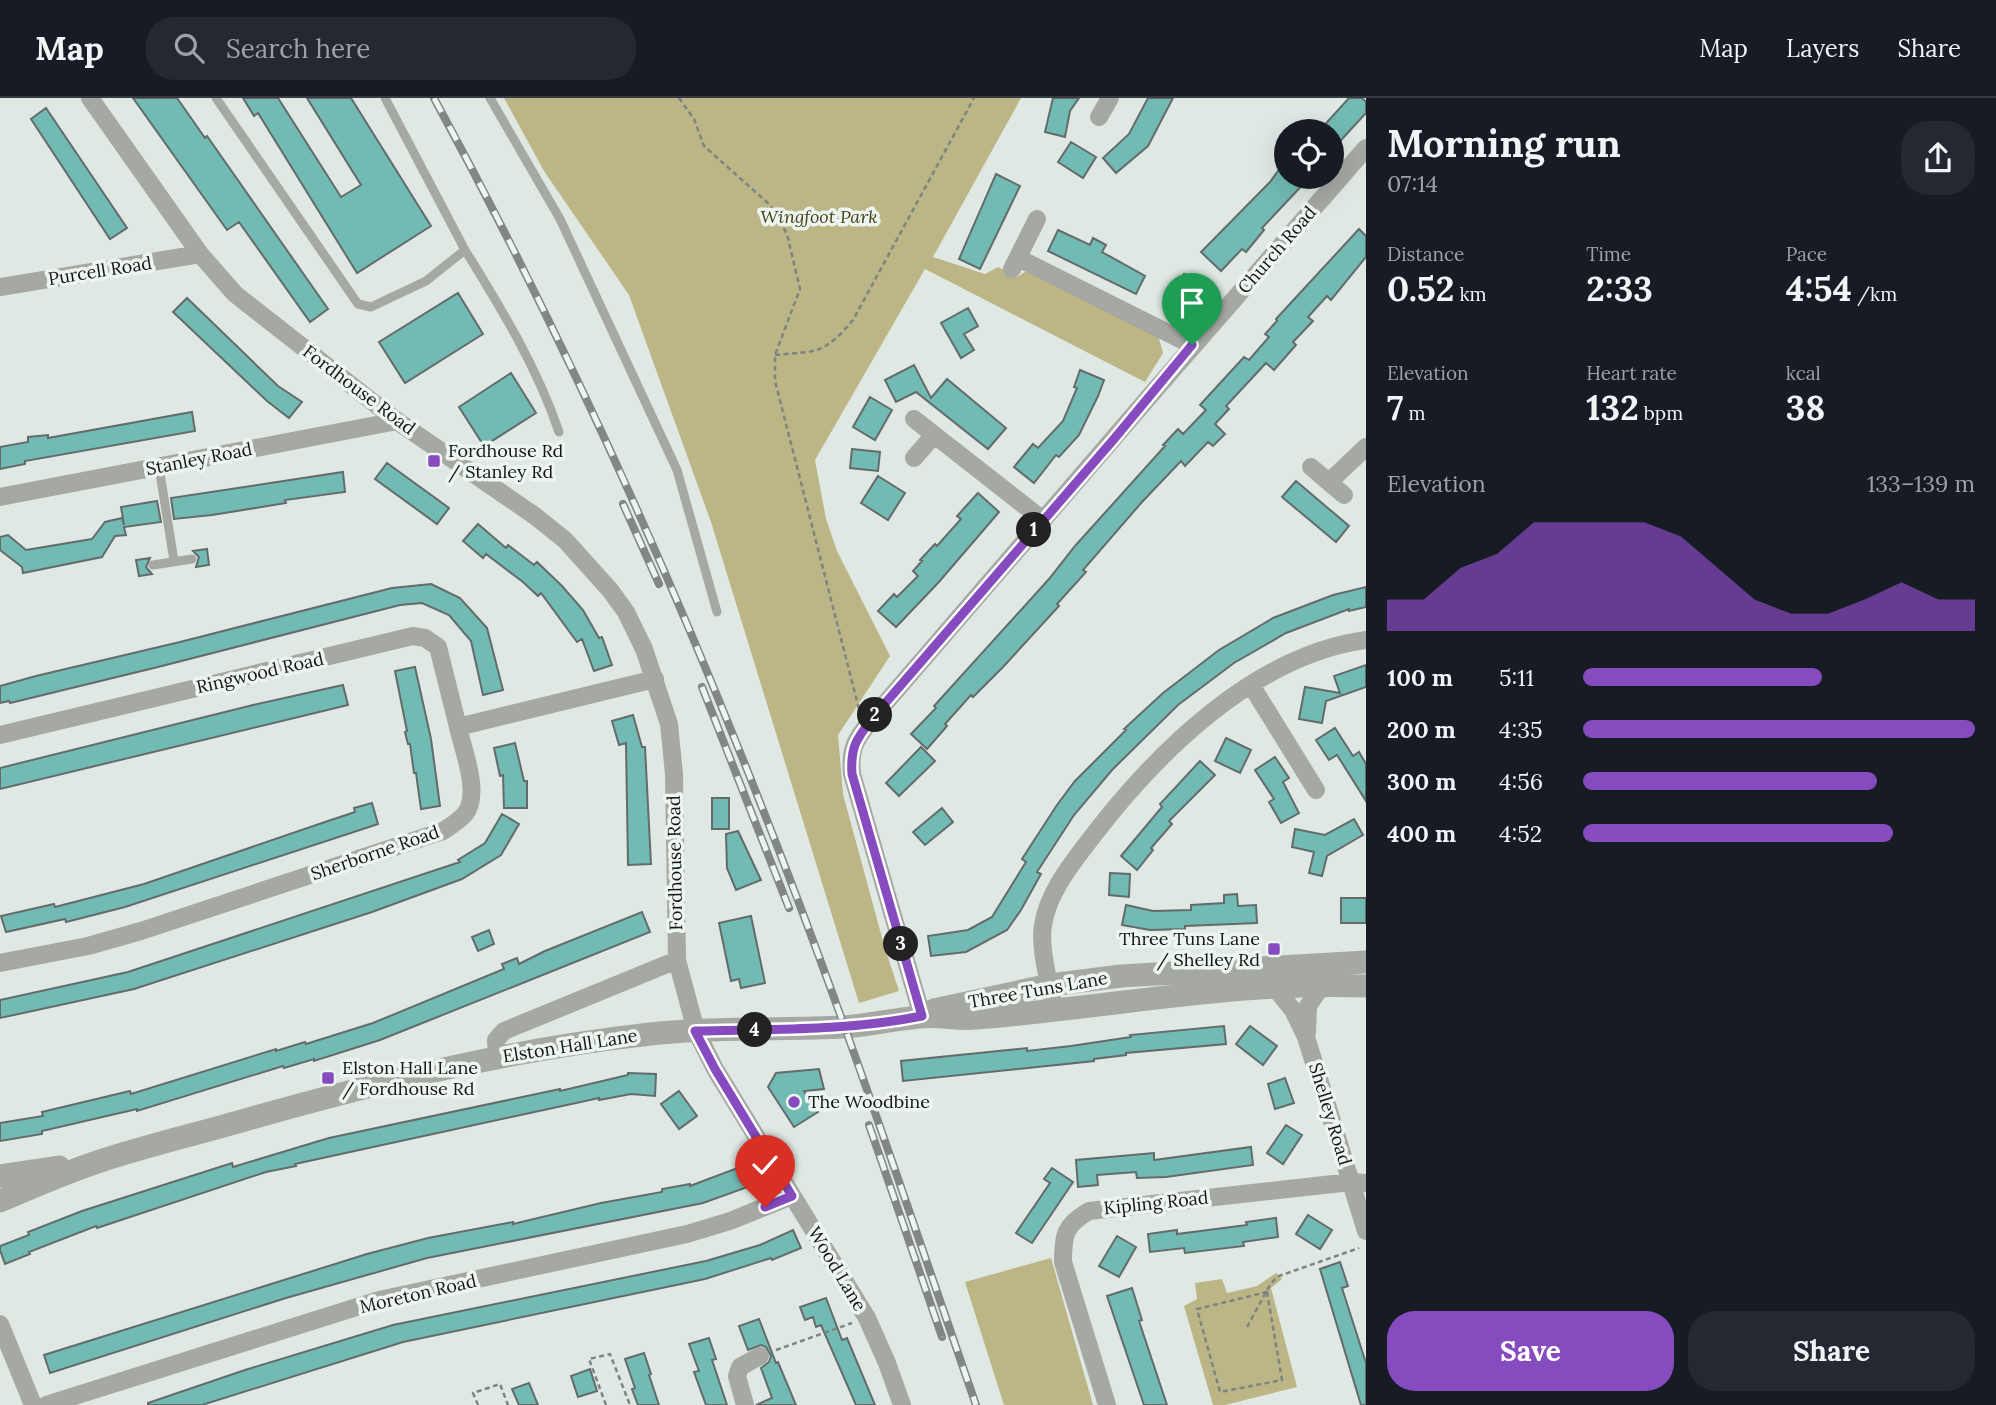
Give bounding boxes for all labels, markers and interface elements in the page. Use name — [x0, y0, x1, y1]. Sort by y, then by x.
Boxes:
search box — [146, 17, 636, 80]
text: Map — [35, 27, 104, 69]
icon: search — [170, 29, 208, 67]
text: Search here — [226, 32, 370, 65]
text: Map — [1699, 33, 1748, 64]
text: Layers — [1786, 33, 1859, 64]
text: Share — [1897, 33, 1961, 64]
map controls — [1274, 119, 1344, 189]
button: locate — [1274, 119, 1344, 189]
text: Morning run — [1387, 119, 1621, 167]
button: share — [1901, 121, 1975, 195]
text: 07:14 — [1387, 169, 1438, 198]
street label: Church Road — [1232, 201, 1321, 298]
park label: Wingfoot Park — [760, 205, 878, 228]
text: Distance — [1387, 242, 1464, 266]
text: Time — [1586, 242, 1631, 266]
text: Pace — [1786, 242, 1827, 266]
street label: Purcell Road — [46, 251, 154, 290]
text: 0.52 — [1387, 266, 1454, 311]
text: 2:33 — [1586, 266, 1653, 311]
text: 4:54 — [1786, 266, 1852, 311]
pin — [1162, 273, 1222, 345]
text: km — [1454, 282, 1487, 306]
text: /km — [1852, 282, 1897, 306]
icon: arrive — [1173, 284, 1211, 322]
street label: Fordhouse Road — [298, 340, 420, 440]
text: Elevation — [1387, 361, 1469, 385]
text: Heart rate — [1586, 361, 1677, 385]
text: kcal — [1786, 361, 1821, 385]
text: 7 — [1387, 385, 1403, 430]
text: 132 — [1586, 385, 1639, 430]
text: 38 — [1786, 385, 1825, 430]
text: m — [1403, 401, 1425, 425]
text: bpm — [1639, 401, 1683, 425]
street label: Stanley Road — [144, 437, 254, 480]
place label: Fordhouse Rd / Stanley Rd — [448, 439, 564, 483]
marker: Fordhouse Rd / Stanley Rd — [426, 453, 442, 469]
text: Elevation — [1387, 469, 1486, 498]
text: 133–139 m — [1867, 469, 1975, 498]
pin: 1 — [1016, 512, 1052, 548]
text: 1 — [1030, 517, 1037, 541]
street label: Ringwood Road — [194, 647, 326, 698]
text: 100 m — [1387, 663, 1453, 692]
text: 5:11 — [1499, 663, 1534, 692]
pin: 2 — [858, 698, 892, 732]
text: 2 — [869, 702, 880, 726]
text: 200 m — [1387, 715, 1456, 744]
text: 4:35 — [1499, 715, 1543, 744]
text: 300 m — [1387, 767, 1456, 796]
text: 4:56 — [1499, 767, 1543, 796]
street label: Fordhouse Road — [662, 795, 687, 931]
text: 400 m — [1387, 819, 1456, 848]
text: 4:52 — [1499, 819, 1542, 848]
street label: Sherborne Road — [308, 820, 442, 885]
pin: 3 — [884, 926, 918, 962]
place label: Three Tuns Lane / Shelley Rd — [1119, 927, 1260, 971]
text: 3 — [895, 931, 906, 955]
marker: Three Tuns Lane / Shelley Rd — [1266, 941, 1282, 957]
street label: Three Tuns Lane — [967, 966, 1110, 1013]
pin: 4 — [738, 1012, 772, 1048]
text: 4 — [749, 1017, 760, 1041]
street label: Elston Hall Lane — [501, 1023, 639, 1068]
place label: Elston Hall Lane / Fordhouse Rd — [342, 1056, 478, 1100]
street label: Shelley Road — [1304, 1060, 1357, 1168]
marker: Elston Hall Lane / Fordhouse Rd — [320, 1070, 336, 1086]
place label: The Woodbine — [808, 1090, 930, 1113]
marker: The Woodbine — [786, 1094, 802, 1110]
pin — [735, 1135, 795, 1207]
icon: check — [746, 1146, 784, 1184]
street label: Kipling Road — [1102, 1186, 1210, 1219]
street label: Wood Lane — [803, 1222, 872, 1315]
street label: Moreton Road — [357, 1269, 479, 1318]
button: Save — [1387, 1311, 1674, 1391]
button: Share — [1688, 1311, 1975, 1391]

